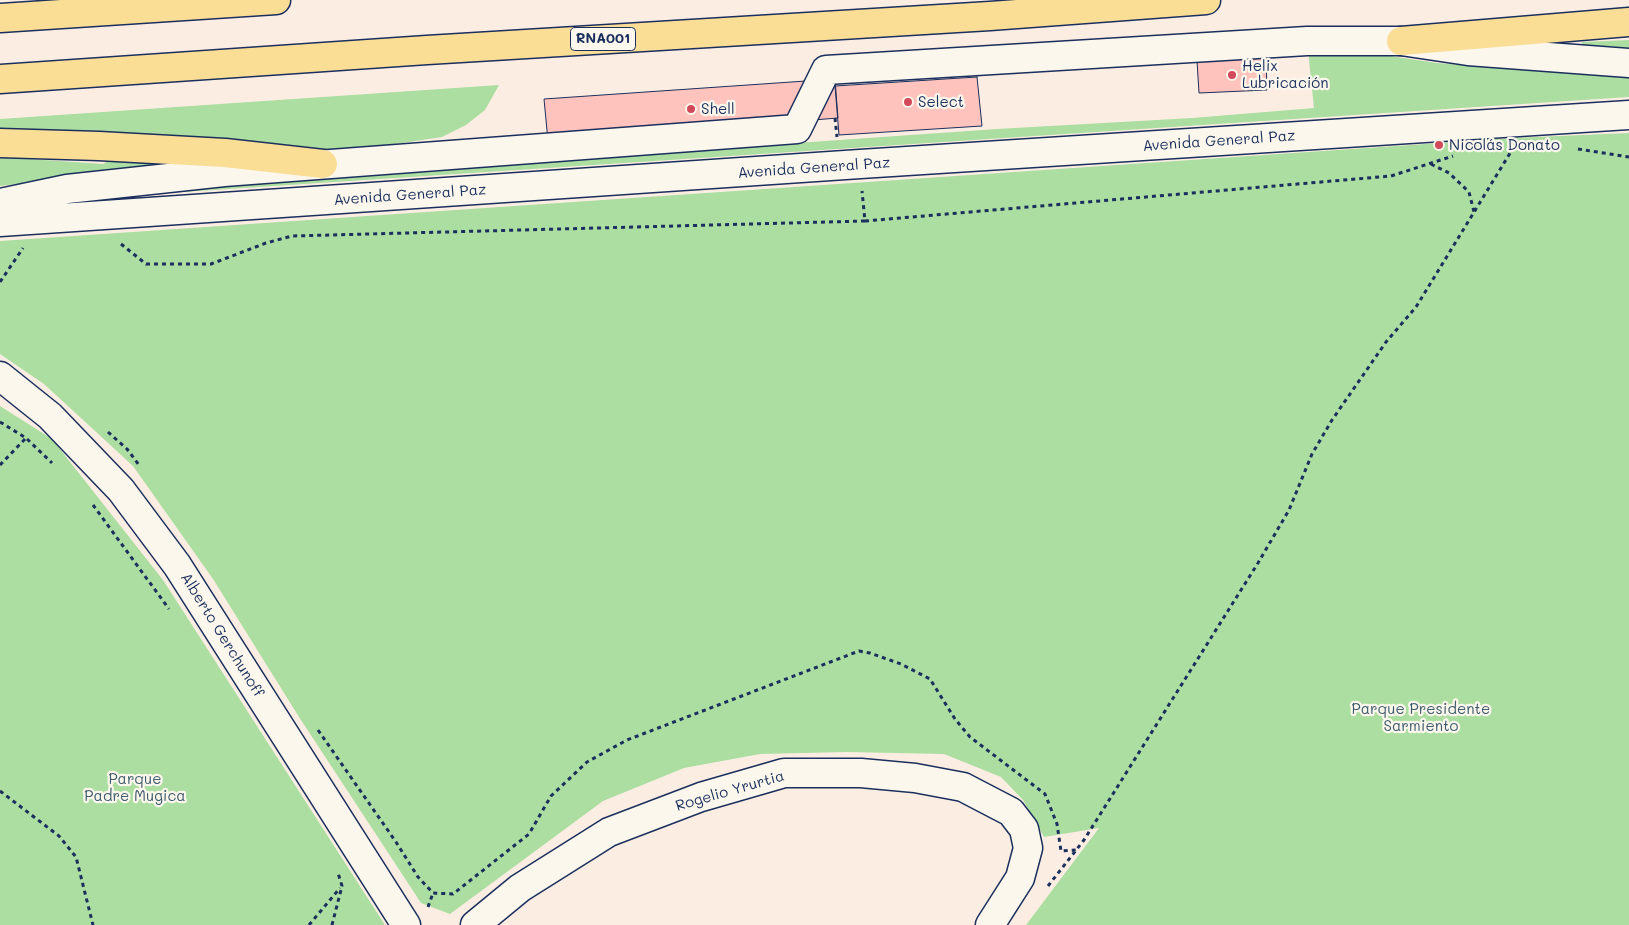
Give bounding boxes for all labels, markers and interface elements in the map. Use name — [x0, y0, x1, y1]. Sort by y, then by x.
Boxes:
road number: RNA001 — [570, 28, 636, 50]
place label: Helix Lubricación — [1242, 57, 1329, 92]
marker: Helix Lubricación — [1226, 69, 1238, 81]
place label: Select — [918, 93, 964, 111]
marker: Select — [902, 96, 914, 108]
place label: Shell — [701, 100, 735, 118]
marker: Shell — [685, 103, 697, 115]
street label: Avenida General Paz — [1142, 127, 1296, 155]
place label: Nicolás Donato — [1449, 136, 1560, 154]
marker: Nicolás Donato — [1433, 139, 1445, 151]
street label: Avenida General Paz — [737, 154, 891, 182]
street label: Avenida General Paz — [333, 181, 487, 209]
street label: Alberto Gerchunoff — [176, 570, 268, 700]
park label: Parque Presidente Sarmiento — [1352, 700, 1490, 735]
street label: Rogelio Yrurtia — [674, 767, 786, 815]
park label: Parque Padre Mugica — [84, 770, 186, 805]

